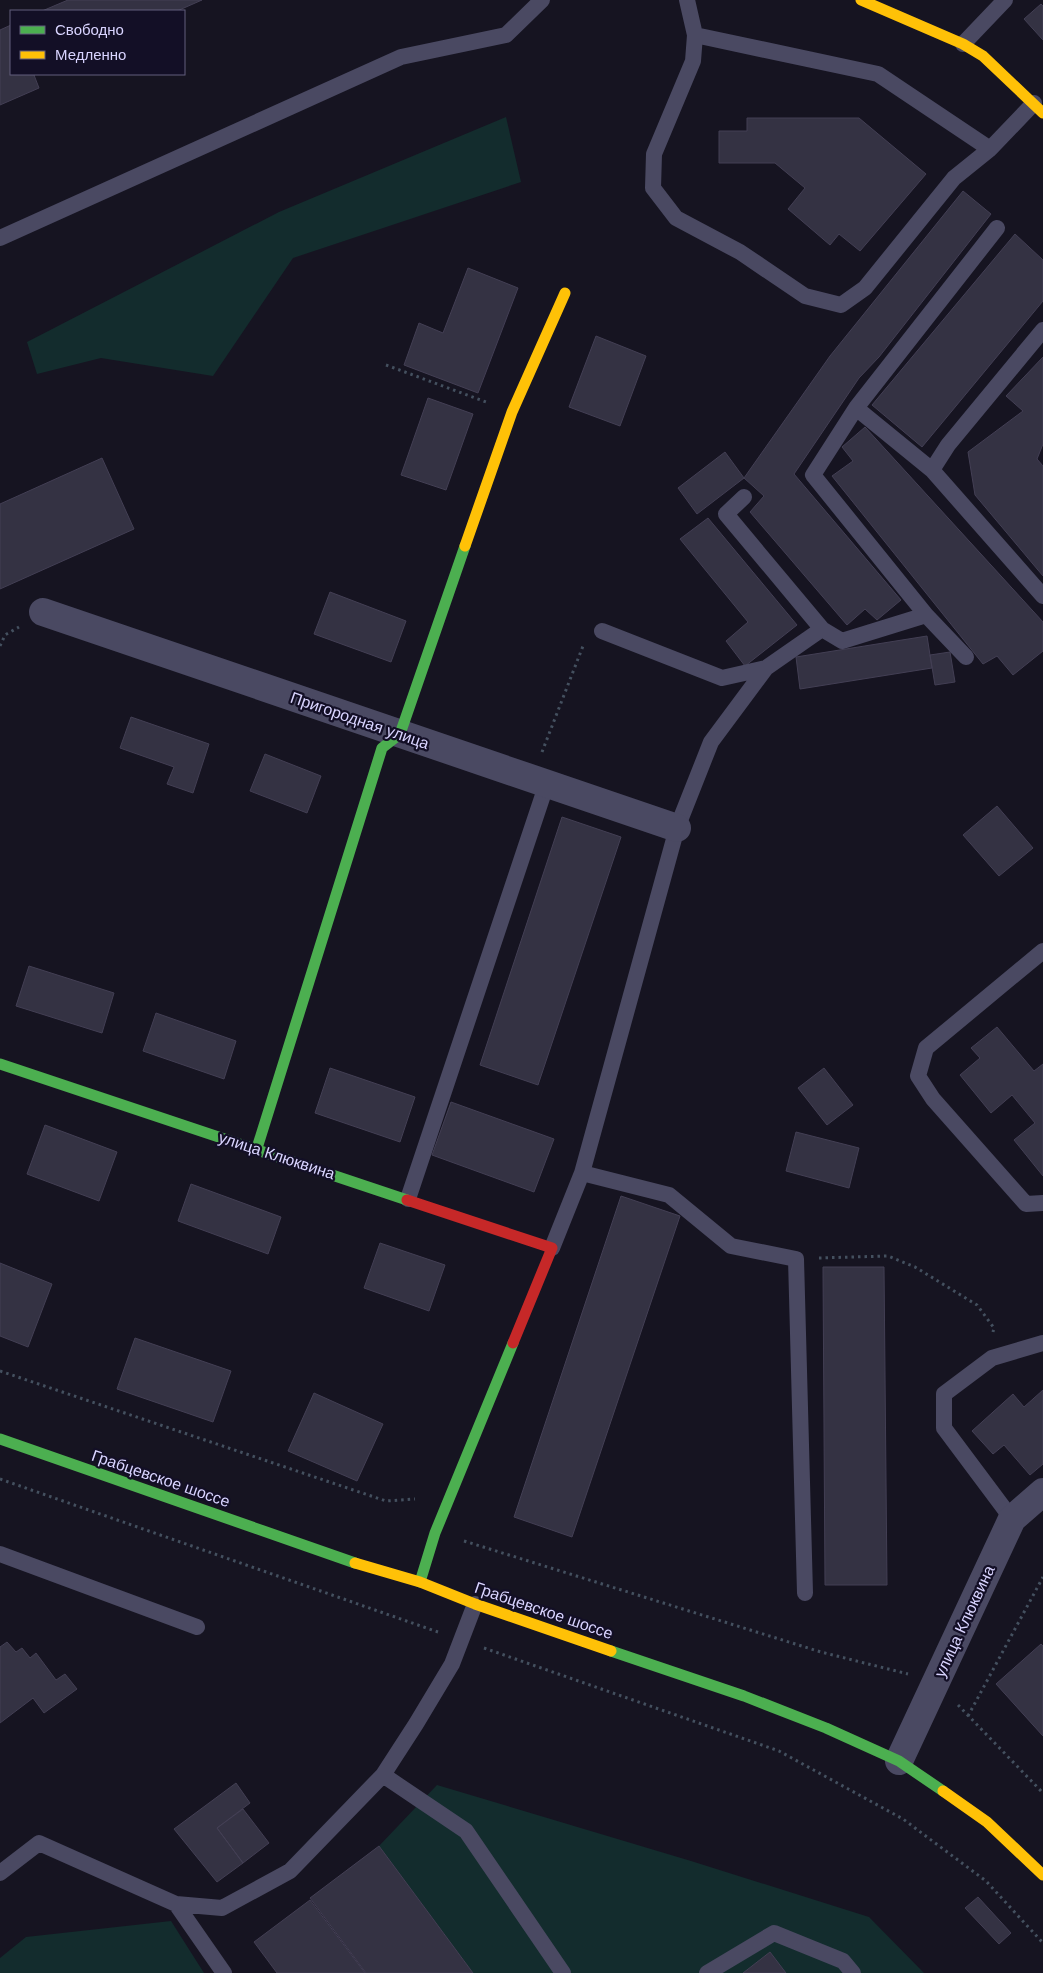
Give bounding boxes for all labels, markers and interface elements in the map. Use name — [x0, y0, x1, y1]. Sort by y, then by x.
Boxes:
legend — [10, 10, 185, 75]
text: Свободно — [55, 21, 124, 38]
text: Медленно — [55, 46, 126, 63]
street label: Пригородная улица — [288, 689, 431, 752]
street label: улица Клюквина — [217, 1129, 337, 1182]
street label: Грабцевское шоссе — [90, 1447, 232, 1510]
street label: улица Клюквина — [931, 1563, 998, 1680]
street label: Грабцевское шоссе — [473, 1579, 615, 1642]

